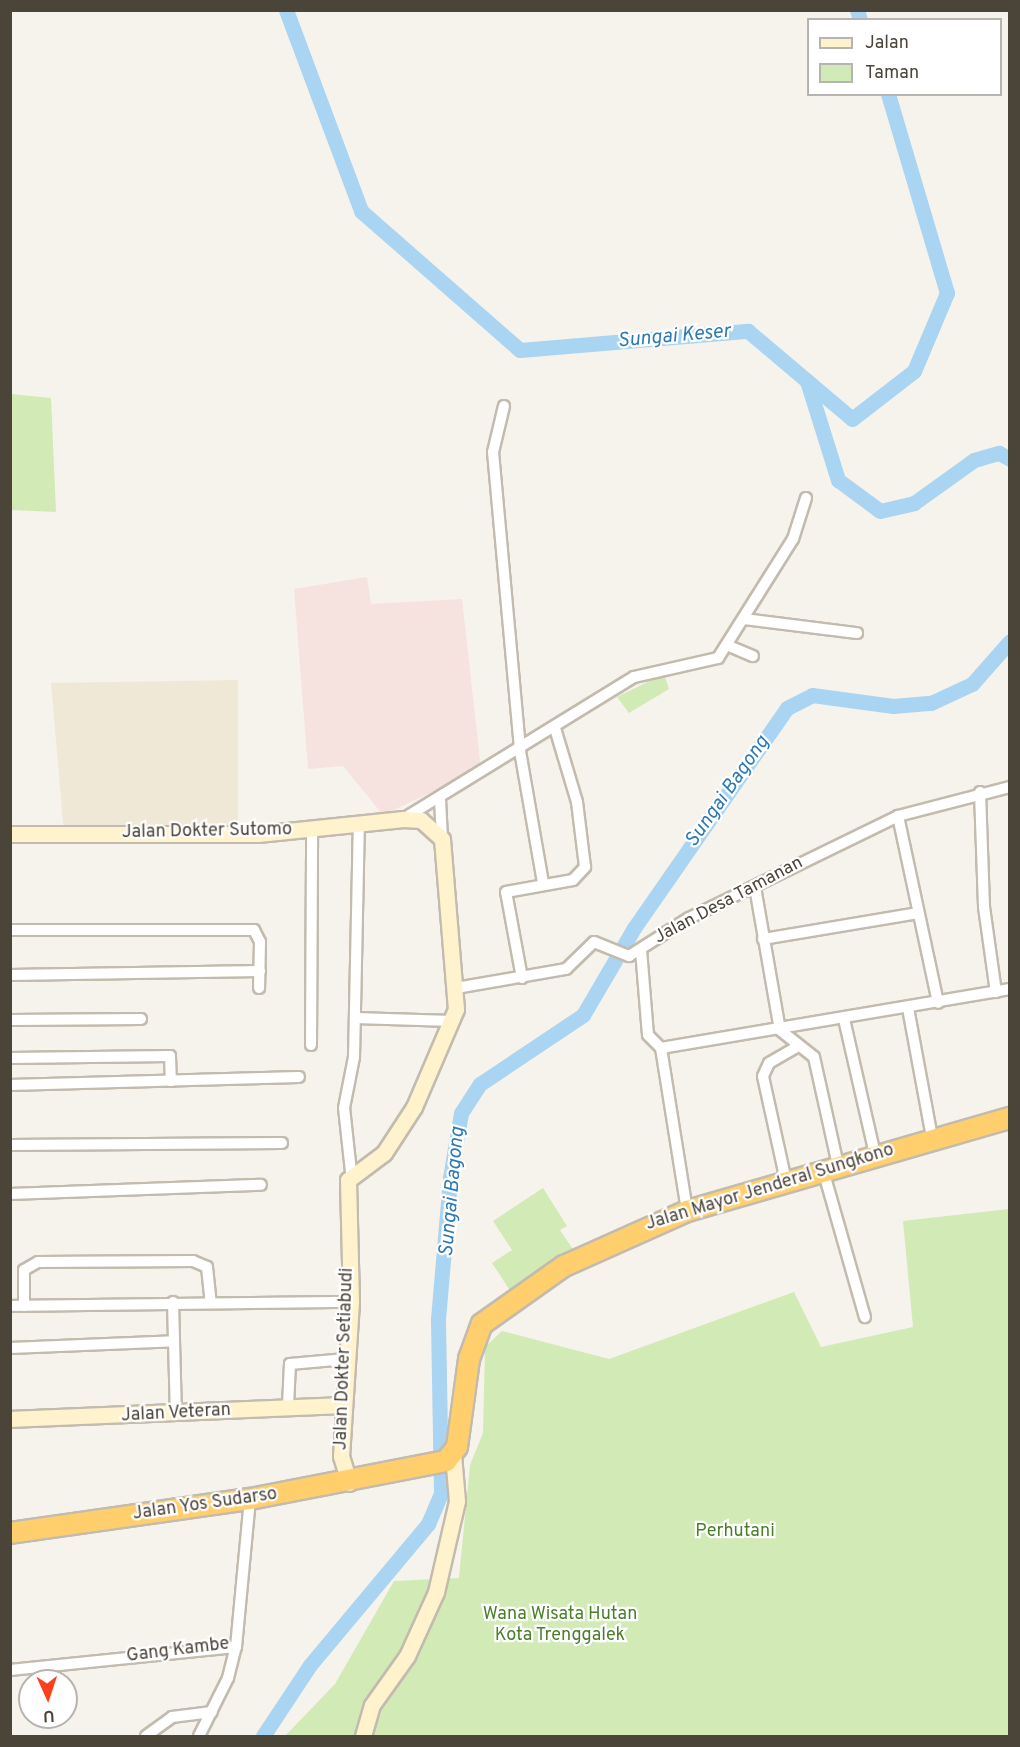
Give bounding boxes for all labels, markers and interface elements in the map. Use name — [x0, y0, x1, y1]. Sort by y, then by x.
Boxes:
legend — [807, 18, 1002, 96]
text: Jalan — [865, 32, 909, 55]
text: Taman — [865, 62, 919, 85]
water label: Sungai Keser — [617, 320, 731, 354]
water label: Sungai Bagong — [681, 732, 775, 852]
street label: Jalan Dokter Sutomo — [122, 820, 292, 844]
street label: Jalan Desa Tamanan — [651, 853, 807, 949]
water label: Sungai Bagong — [435, 1126, 471, 1258]
street label: Jalan Mayor Jenderal Sungkono — [643, 1140, 897, 1236]
street label: Jalan Dokter Setiabudi — [331, 1267, 359, 1451]
street label: Jalan Veteran — [120, 1400, 232, 1428]
street label: Jalan Yos Sudarso — [131, 1484, 279, 1526]
park label: Perhutani — [695, 1521, 775, 1543]
park label: Wana Wisata Hutan Kota Trenggalek — [483, 1605, 637, 1648]
street label: Gang Kambe — [125, 1634, 231, 1668]
north arrow — [18, 1669, 78, 1729]
text: U — [43, 1705, 55, 1725]

